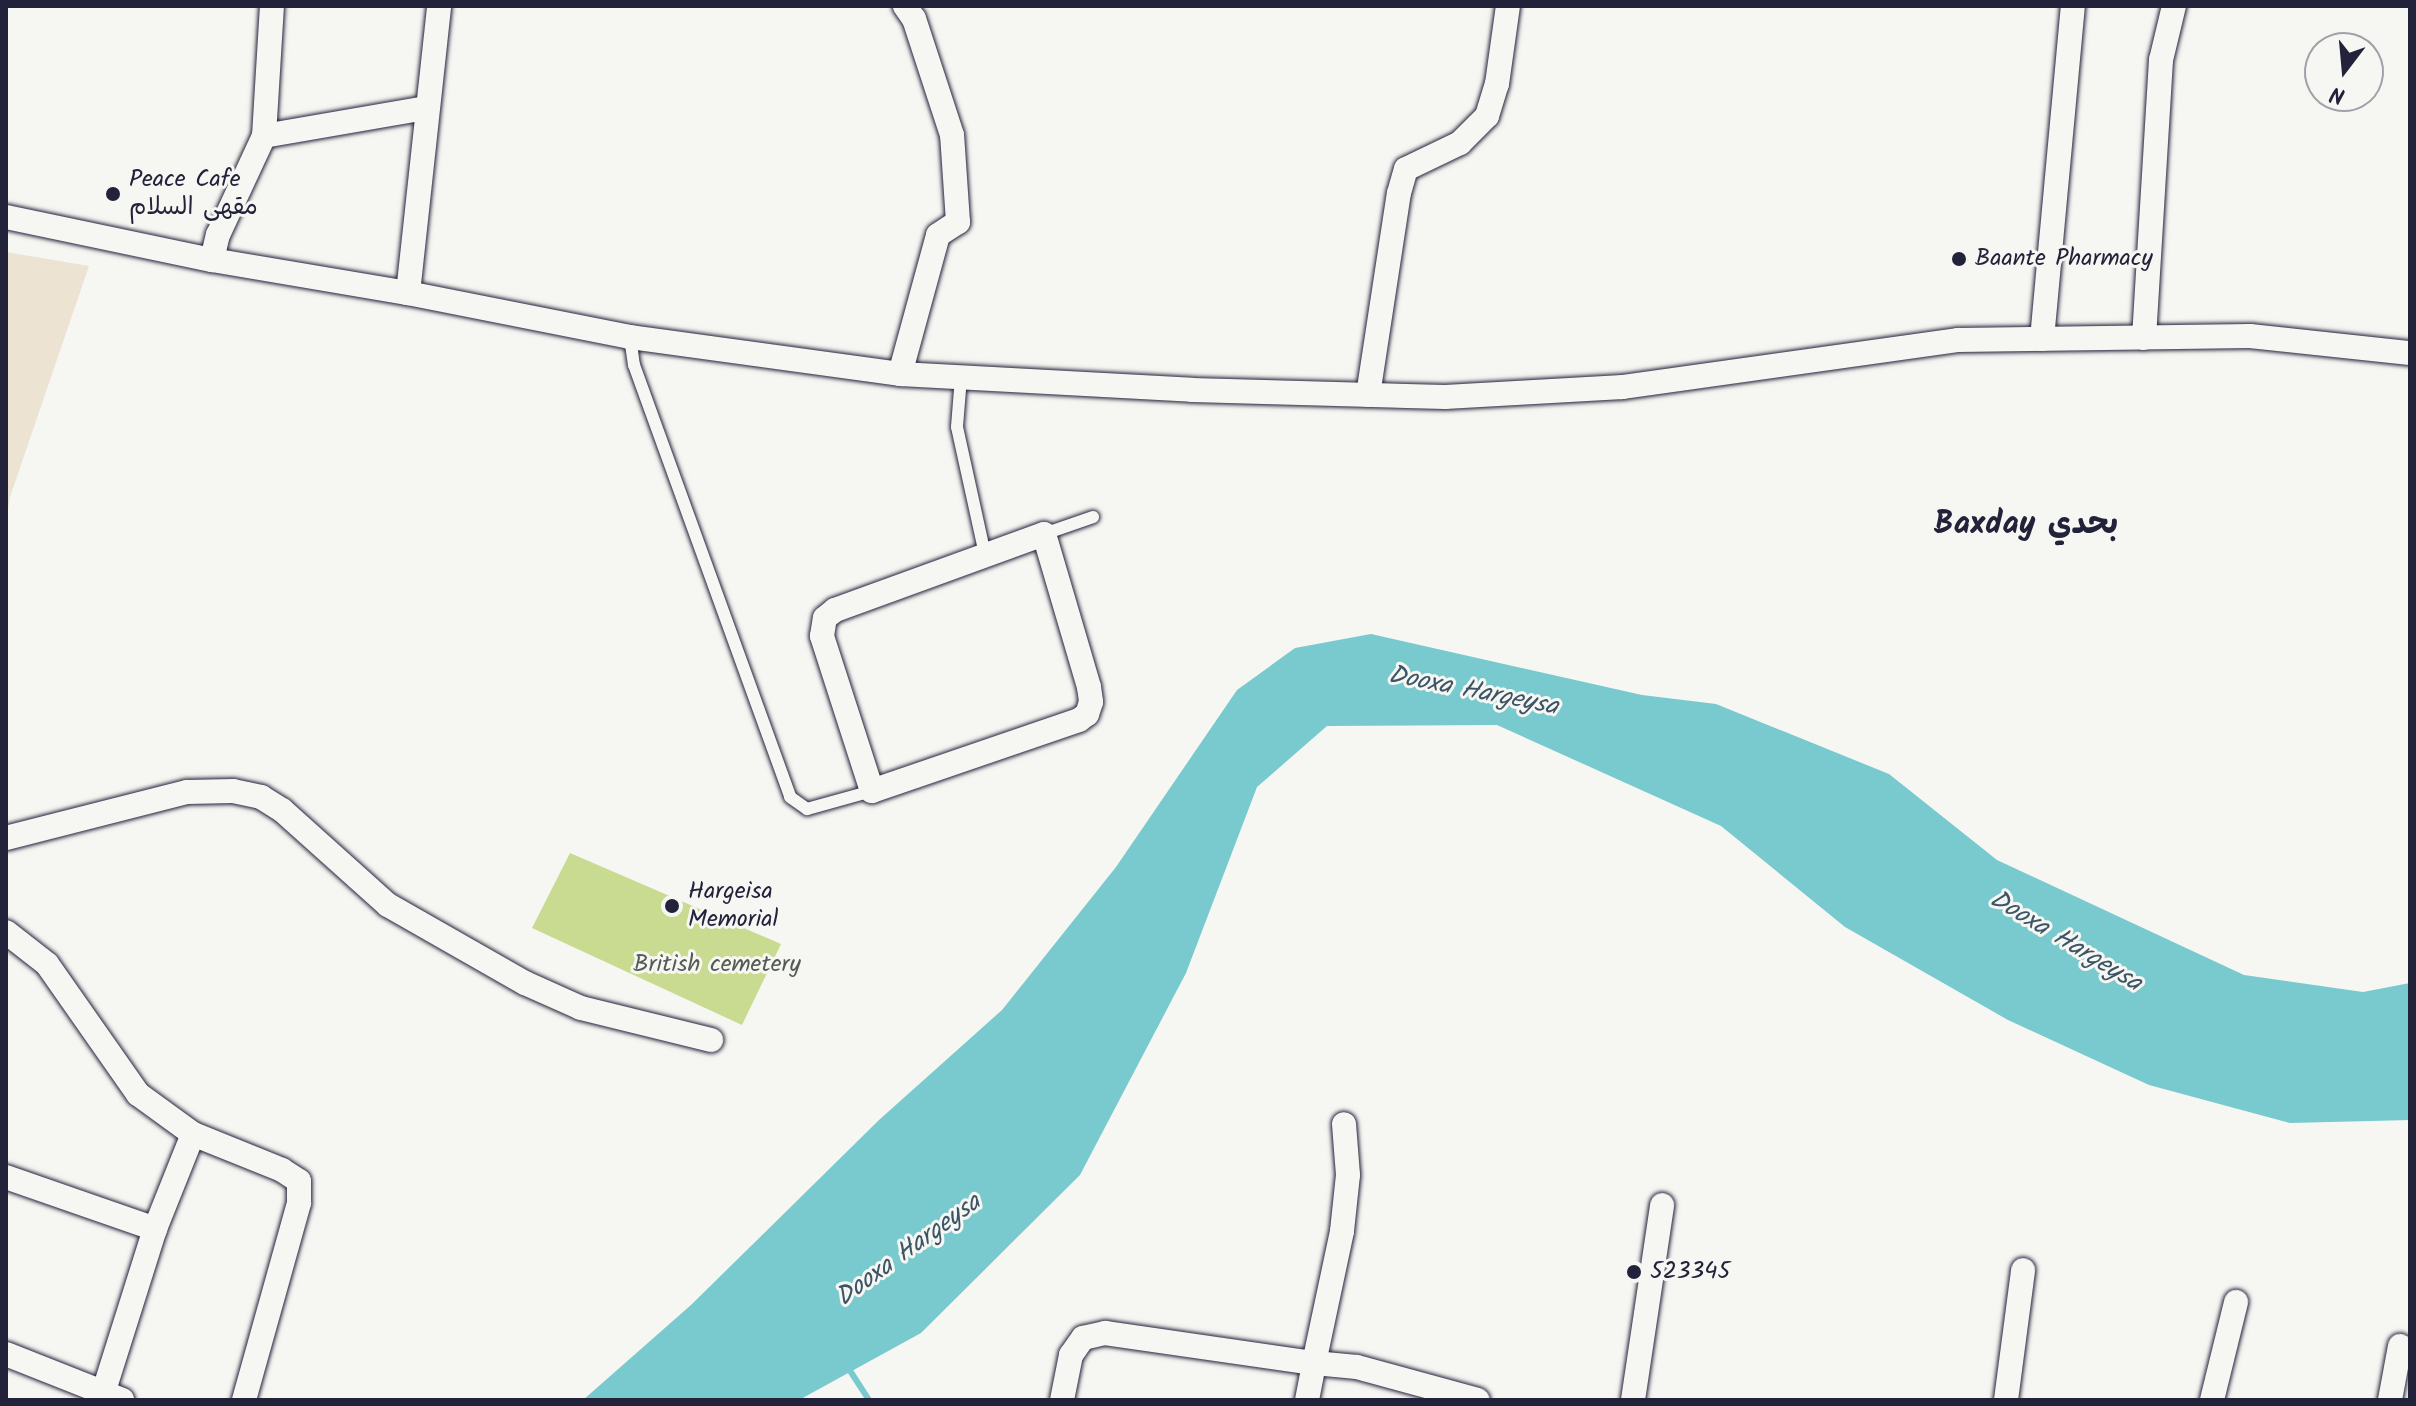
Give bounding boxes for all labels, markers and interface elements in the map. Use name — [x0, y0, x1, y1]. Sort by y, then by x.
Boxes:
north arrow — [2304, 32, 2384, 112]
text: N — [2326, 75, 2349, 112]
place label: Peace Cafe مقهى السلام — [129, 166, 258, 222]
marker: Peace Cafe مقهى السلام — [104, 185, 122, 203]
place label: Baante Pharmacy — [1975, 245, 2153, 273]
marker: Baante Pharmacy — [1950, 250, 1968, 268]
district label: Baxday بحدي — [1934, 506, 2118, 544]
water label: Dooxa Hargeysa — [1386, 660, 1560, 724]
place label: Hargeisa Memorial — [688, 878, 779, 934]
water label: Dooxa Hargeysa — [1983, 884, 2147, 1000]
marker: Hargeisa Memorial — [663, 897, 681, 915]
park label: British cemetery — [633, 951, 801, 979]
water label: Dooxa Hargeysa — [830, 1188, 988, 1314]
place label: 523345 — [1650, 1258, 1730, 1286]
marker: 523345 — [1625, 1263, 1643, 1281]

